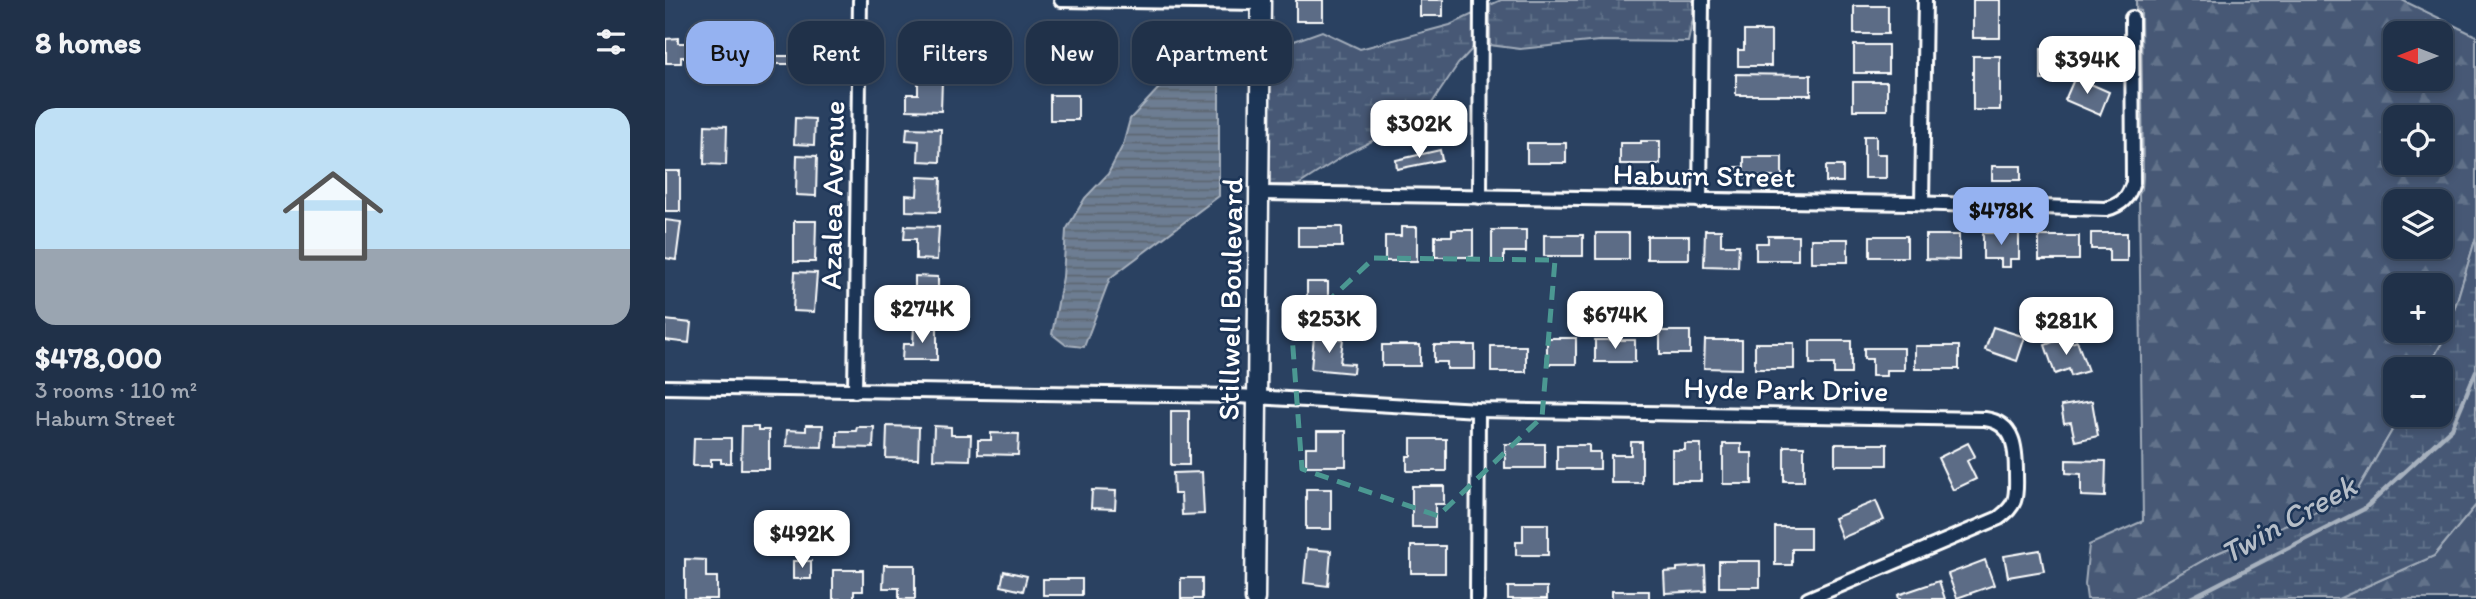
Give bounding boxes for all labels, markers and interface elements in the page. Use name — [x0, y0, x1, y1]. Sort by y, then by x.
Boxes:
chip: Buy — [686, 21, 774, 84]
chip: Rent — [788, 21, 884, 84]
chip: Filters — [898, 21, 1012, 84]
chip: New — [1026, 21, 1118, 84]
chip: Apartment — [1132, 21, 1292, 84]
north arrow — [2383, 21, 2453, 91]
map controls — [2383, 21, 2453, 427]
icon: filters — [592, 23, 630, 61]
text: 8 homes — [35, 24, 142, 61]
pin: $394K — [2038, 36, 2136, 96]
text: $394K — [2055, 45, 2119, 73]
street label: Azalea Avenue — [812, 100, 852, 290]
pin: $302K — [1370, 100, 1468, 160]
button: locate — [2383, 105, 2453, 175]
text: $302K — [1386, 109, 1452, 137]
icon: home — [270, 153, 396, 279]
street label: Haburn Street — [1612, 155, 1796, 195]
street label: Stillwell Boulevard — [1209, 177, 1251, 421]
pin: $478K — [1952, 188, 2050, 247]
button: layers — [2383, 189, 2453, 259]
text: $478K — [1969, 196, 2033, 224]
button: + — [2383, 273, 2453, 343]
pin: $274K — [873, 286, 971, 345]
pin: $674K — [1566, 292, 1664, 351]
text: $274K — [890, 294, 954, 322]
pin: $253K — [1280, 296, 1378, 355]
pin: $281K — [2017, 298, 2115, 357]
text: $674K — [1583, 300, 1647, 328]
text: $253K — [1297, 304, 1361, 332]
text: $281K — [2035, 306, 2097, 334]
text: $478,000 — [35, 339, 162, 376]
button: − — [2383, 357, 2453, 427]
street label: Hyde Park Drive — [1683, 369, 1889, 409]
text: 3 rooms · 110 m² — [35, 376, 197, 404]
text: Haburn Street — [35, 404, 175, 432]
water label: Twin Creek — [2213, 465, 2364, 572]
pin: $492K — [753, 510, 851, 570]
text: $492K — [770, 519, 834, 547]

